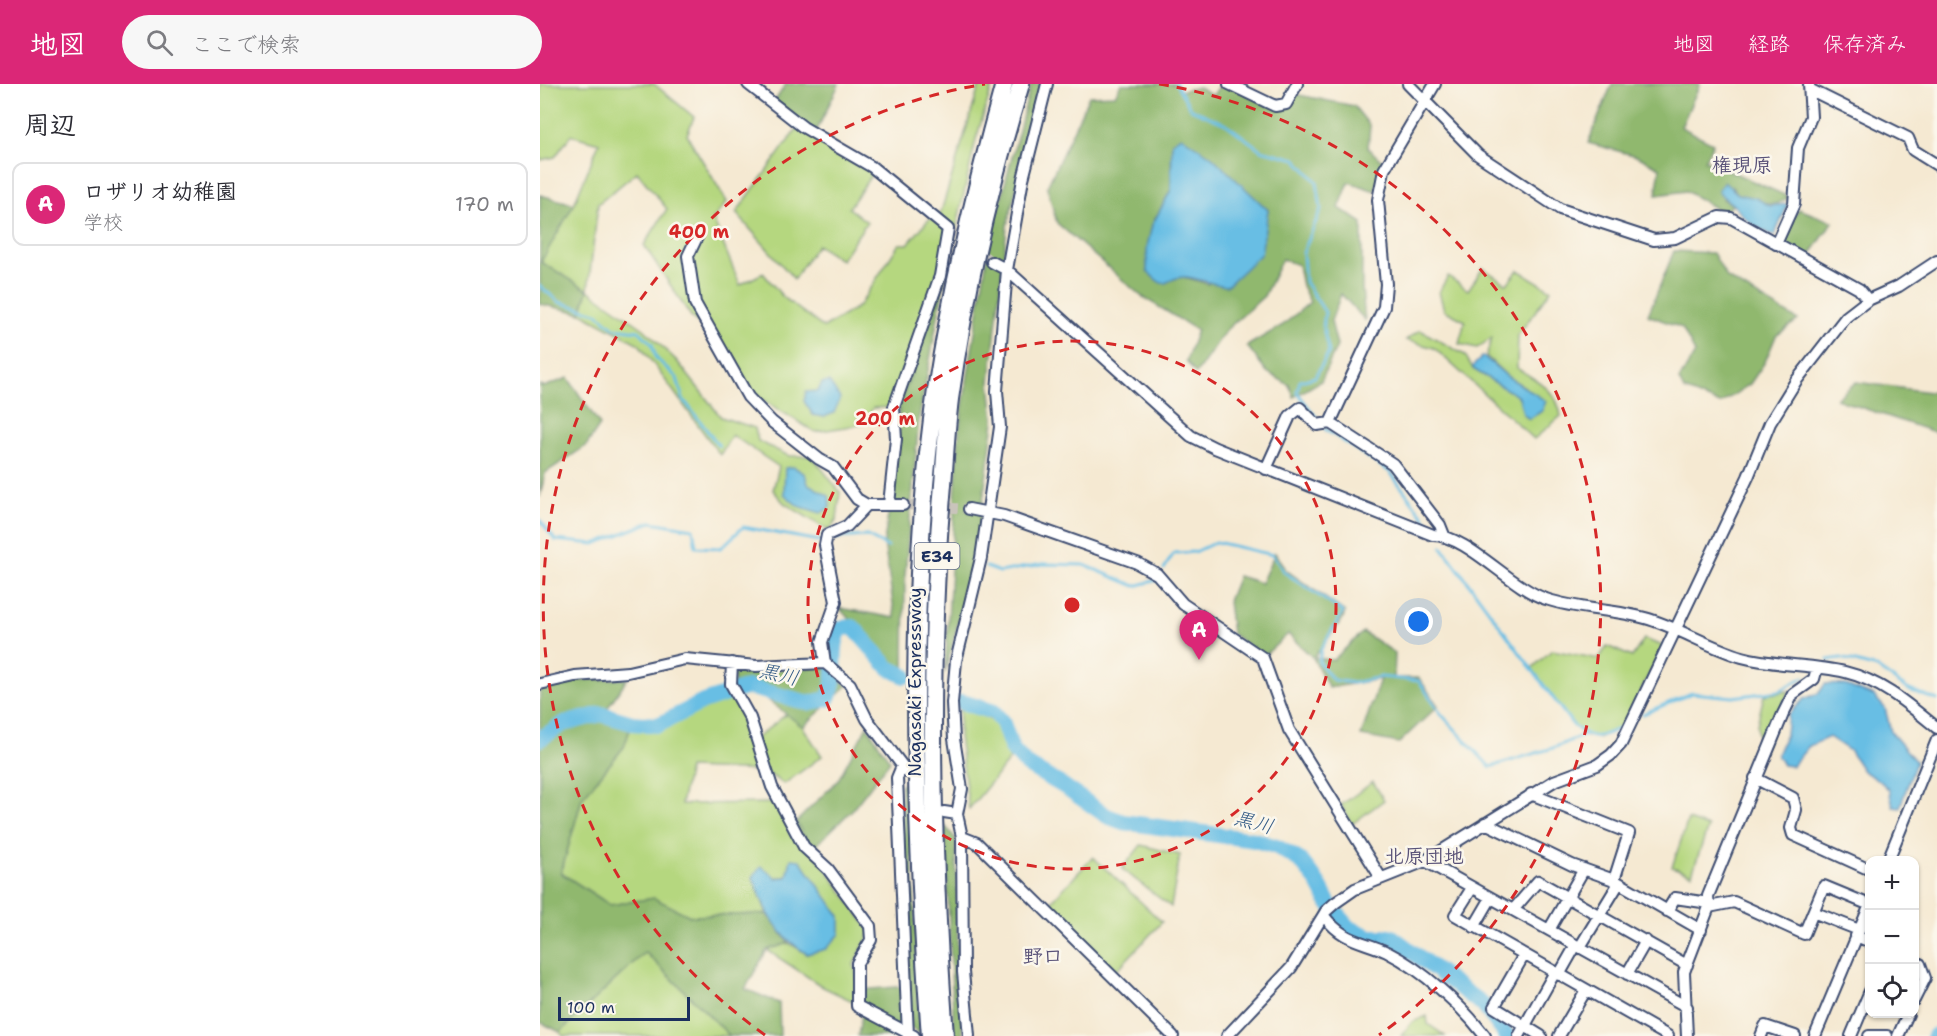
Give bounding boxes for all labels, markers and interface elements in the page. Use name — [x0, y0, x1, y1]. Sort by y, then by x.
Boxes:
search box — [122, 15, 542, 69]
text: 地図 — [30, 25, 86, 63]
icon: search — [143, 26, 176, 59]
text: ここで検索 — [191, 30, 301, 59]
text: 地図 — [1673, 30, 1715, 58]
text: 経路 — [1748, 30, 1790, 58]
text: 保存済み — [1823, 30, 1907, 58]
text: 周辺 — [24, 107, 76, 142]
district label: 権現原 — [1712, 152, 1772, 178]
text: ロザリオ幼稚園 — [83, 177, 237, 206]
text: A — [38, 191, 53, 217]
text: 170 m — [455, 191, 514, 217]
text: 学校 — [83, 209, 123, 235]
text: 400 m — [669, 220, 730, 244]
text: 200 m — [855, 407, 916, 431]
road number: E34 — [914, 543, 960, 569]
street label: Nagasaki Expressway — [903, 587, 927, 777]
centre of rings — [1062, 595, 1082, 615]
your location — [1404, 607, 1433, 636]
pin: A — [1180, 610, 1218, 660]
water label: 黒川 — [757, 657, 801, 691]
water label: 黒川 — [1231, 804, 1277, 840]
district label: 北原団地 — [1384, 843, 1464, 869]
map controls — [1865, 856, 1919, 1018]
button: + — [1865, 856, 1919, 910]
button: − — [1865, 910, 1919, 964]
district label: 野口 — [1023, 943, 1063, 969]
button: locate — [1865, 964, 1919, 1018]
scale bar — [558, 994, 690, 1022]
text: 100 m — [567, 997, 615, 1018]

